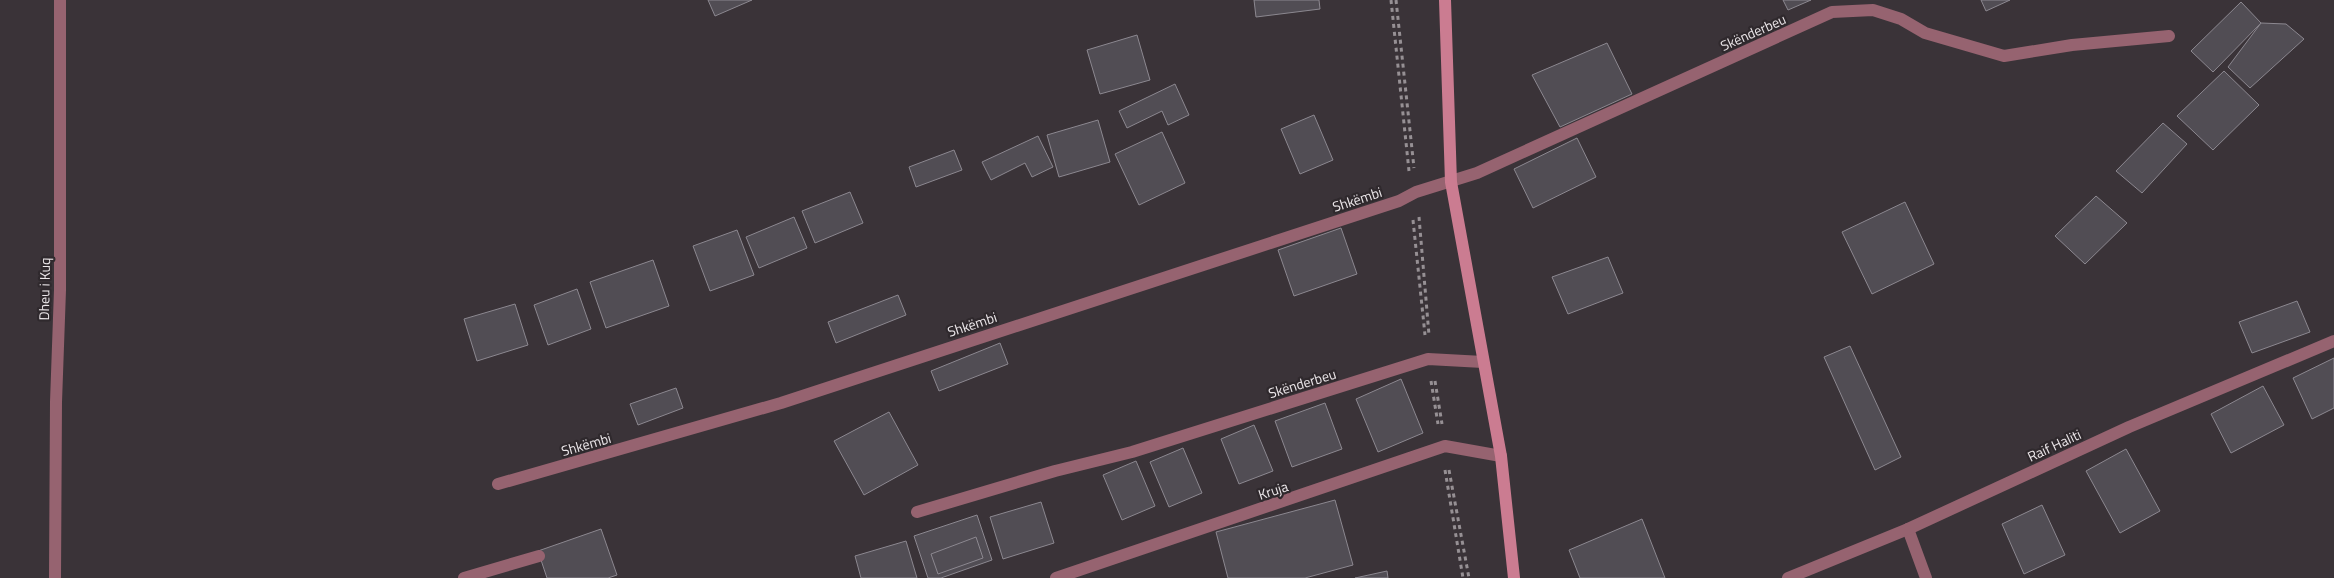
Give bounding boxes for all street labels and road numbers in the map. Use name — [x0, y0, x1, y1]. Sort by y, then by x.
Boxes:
street label: Skënderbeu — [1717, 8, 1789, 56]
street label: Shkëmbi — [1330, 181, 1384, 217]
street label: Dheu i Kuq — [33, 257, 55, 321]
street label: Shkëmbi — [945, 306, 999, 342]
street label: Skënderbeu — [1266, 363, 1338, 403]
street label: Raif Haliti — [2024, 423, 2084, 467]
street label: Shkëmbi — [559, 427, 613, 461]
street label: Kruja — [1255, 475, 1291, 505]

